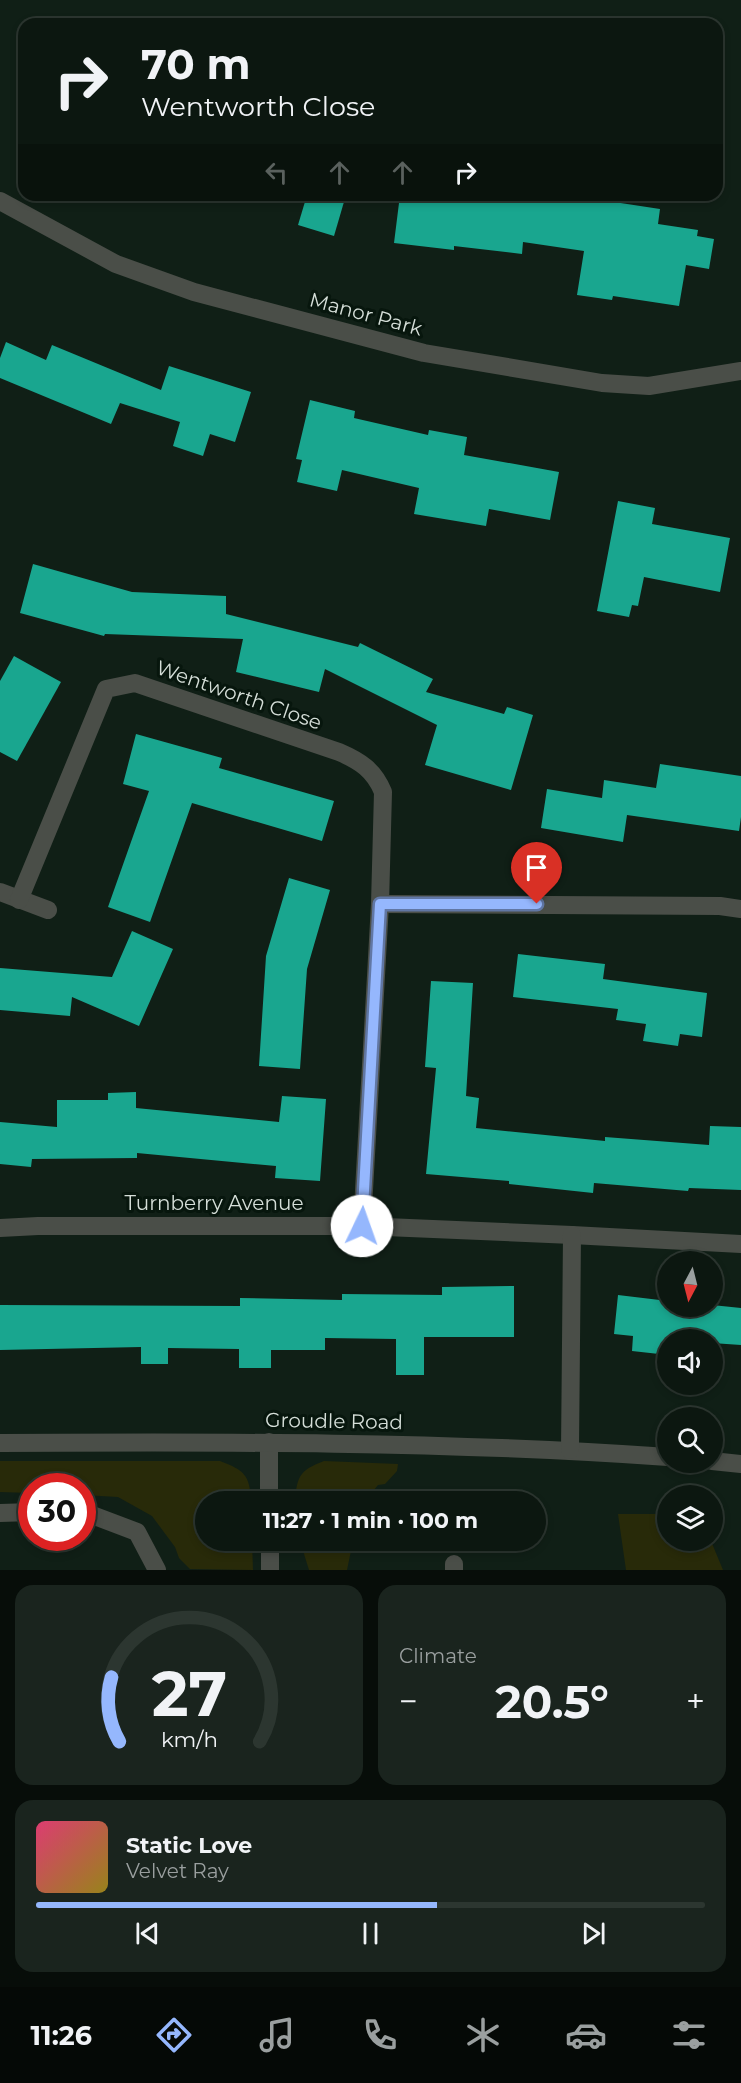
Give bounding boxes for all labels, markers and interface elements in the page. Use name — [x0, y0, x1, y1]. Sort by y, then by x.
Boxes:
text: 70 m — [141, 38, 251, 90]
icon: right — [42, 42, 120, 120]
text: Wentworth Close — [141, 90, 375, 123]
icon: left — [260, 156, 293, 189]
icon: ahead — [323, 156, 356, 189]
icon: ahead — [386, 156, 419, 189]
icon: right — [449, 156, 482, 189]
street label: Manor Park — [307, 287, 425, 341]
street label: Wentworth Close — [153, 655, 325, 735]
pin — [511, 842, 562, 904]
icon: arrive — [520, 851, 553, 884]
street label: Turnberry Avenue — [125, 1191, 303, 1215]
position arrow — [330, 1194, 394, 1258]
north arrow — [657, 1251, 723, 1317]
map controls — [657, 1251, 723, 1551]
button: sound — [657, 1329, 723, 1395]
button: search — [657, 1407, 723, 1473]
street label: Groudle Road — [265, 1408, 403, 1434]
speed limit sign: 30 — [18, 1473, 96, 1551]
button: layers — [657, 1485, 723, 1551]
text: 11:27 · 1 min · 100 m — [263, 1507, 478, 1534]
text: Climate — [399, 1644, 477, 1668]
text: 27 — [151, 1656, 227, 1732]
text: 20.5° — [495, 1674, 609, 1729]
text: − — [399, 1681, 418, 1721]
text: + — [686, 1681, 705, 1721]
text: km/h — [160, 1726, 218, 1752]
text: Static Love — [126, 1832, 252, 1859]
text: Velvet Ray — [126, 1859, 229, 1883]
icon: previous — [131, 1917, 164, 1950]
icon: pause — [354, 1917, 387, 1950]
icon: next — [577, 1917, 610, 1950]
icon: directions — [153, 2014, 195, 2056]
icon: music — [256, 2014, 298, 2056]
icon: phone — [359, 2014, 401, 2056]
icon: climate — [462, 2014, 504, 2056]
icon: car — [565, 2014, 607, 2056]
icon: filters — [668, 2014, 710, 2056]
text: 11:26 — [31, 2019, 92, 2052]

